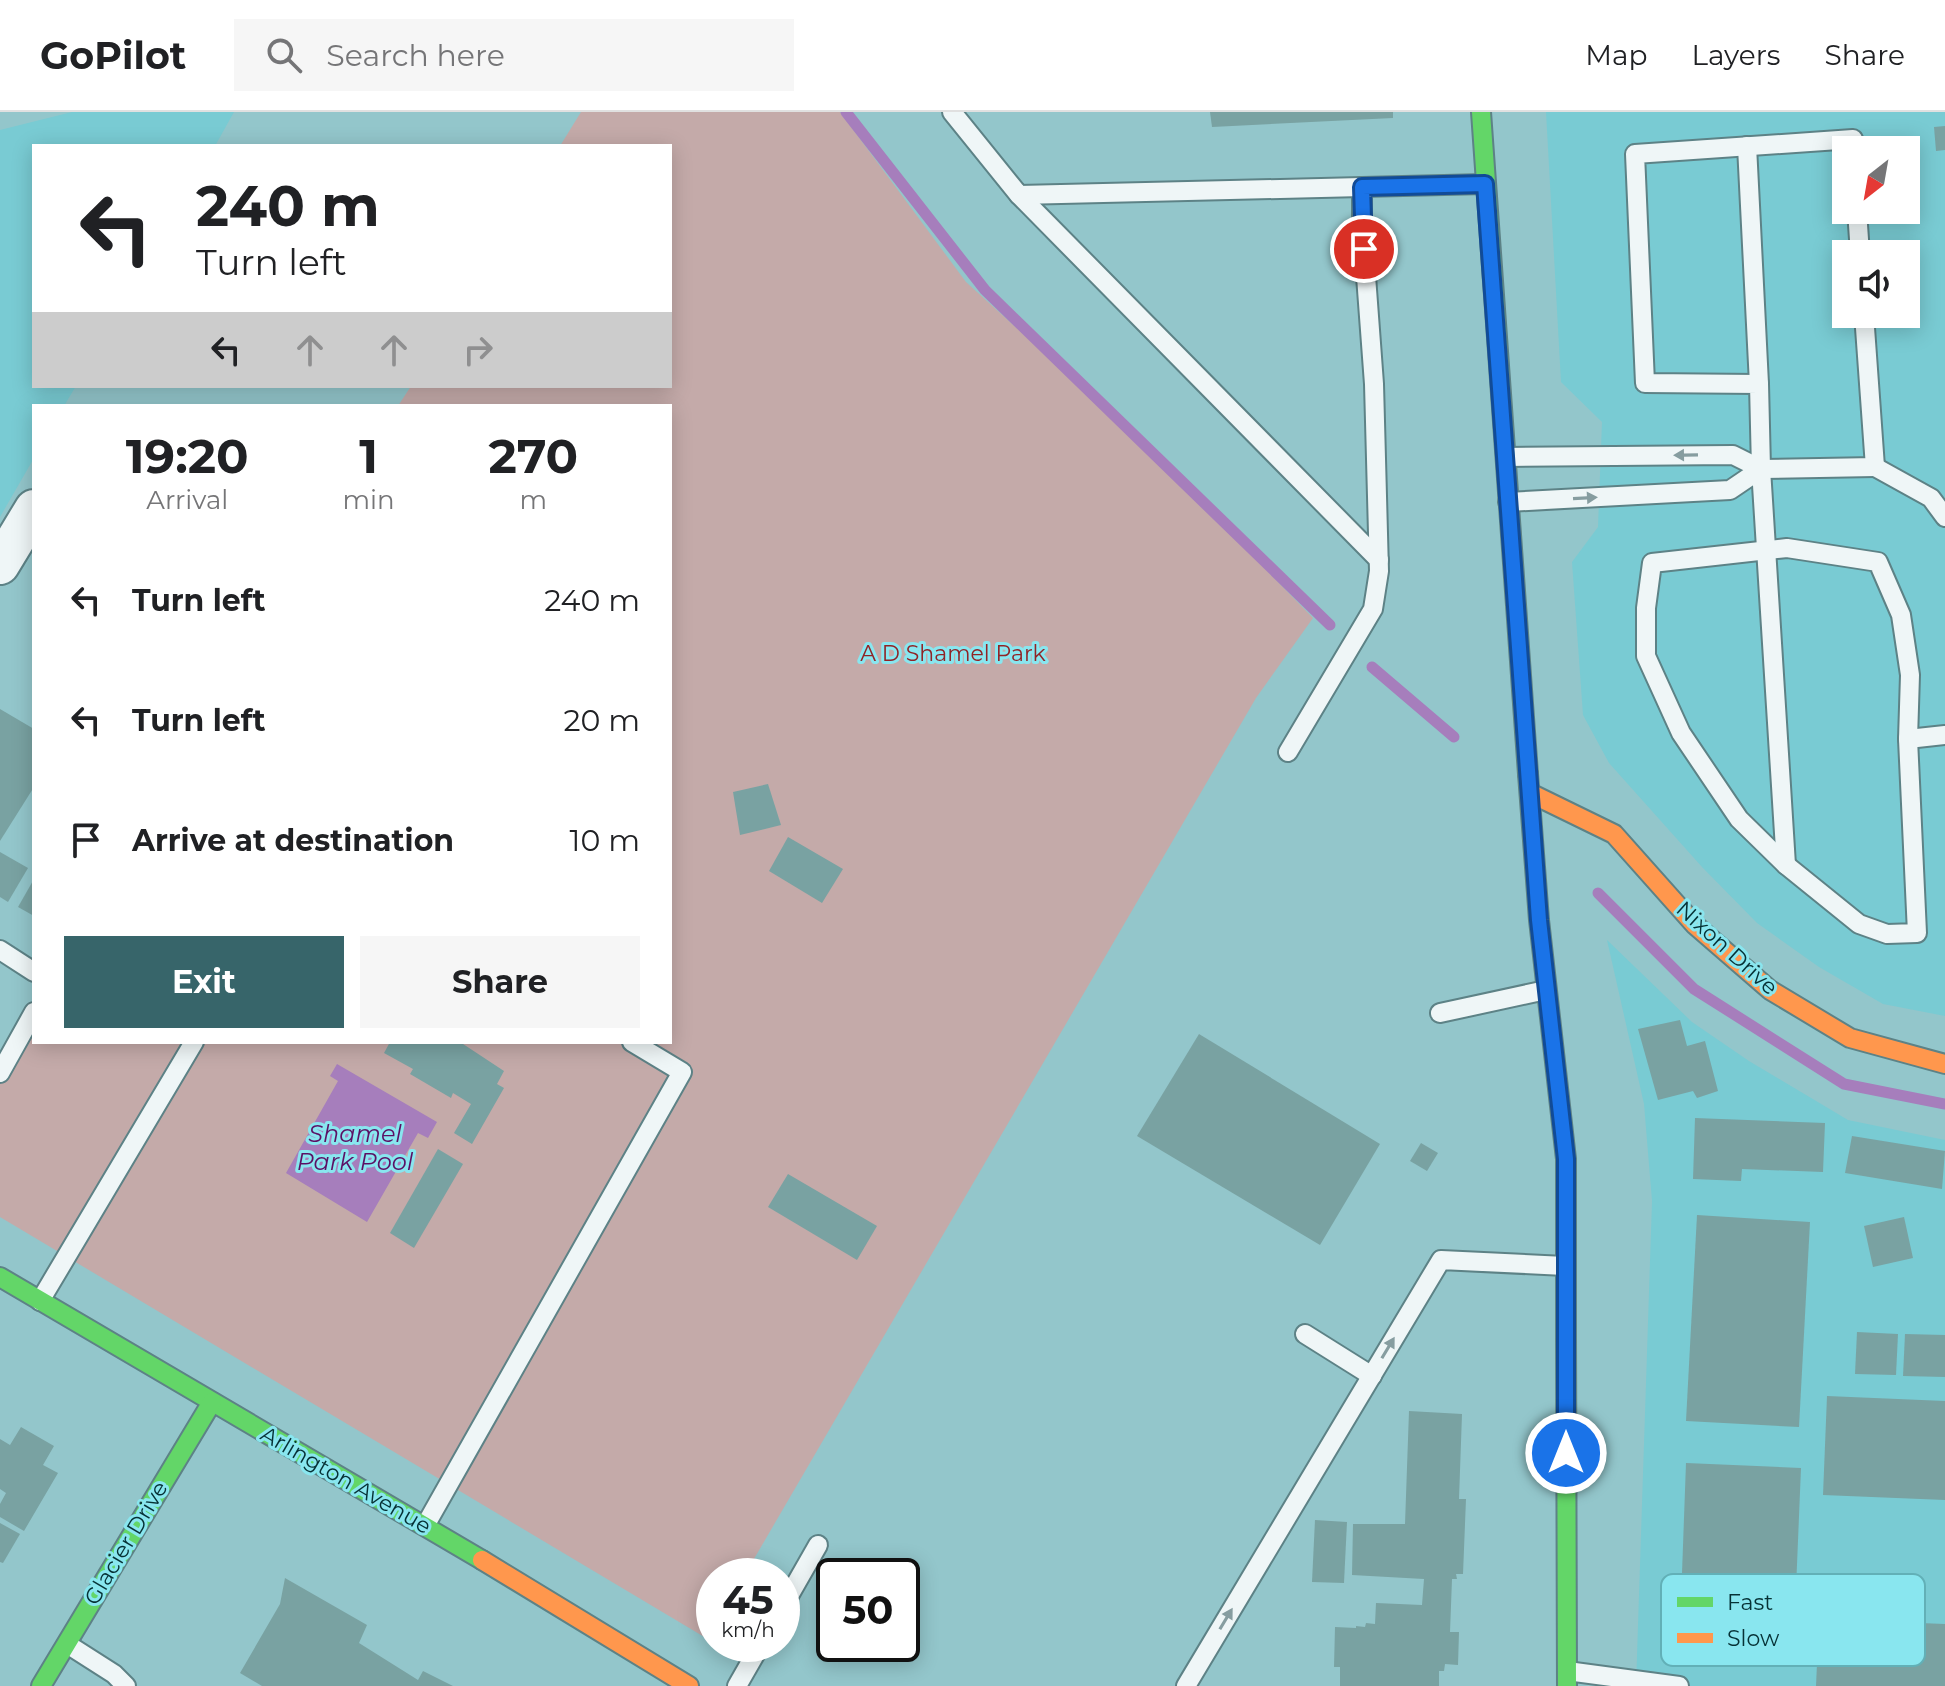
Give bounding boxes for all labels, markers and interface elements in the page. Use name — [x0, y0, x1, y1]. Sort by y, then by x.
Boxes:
search box — [234, 19, 794, 91]
text: GoPilot — [40, 32, 186, 79]
icon: search — [262, 33, 306, 77]
text: Search here — [326, 37, 505, 74]
text: Map — [1585, 38, 1648, 72]
text: Layers — [1692, 38, 1781, 72]
text: Share — [1825, 38, 1905, 72]
north arrow — [1832, 136, 1920, 224]
map controls — [1832, 136, 1920, 328]
text: 240 m — [196, 172, 380, 240]
icon: left — [64, 176, 168, 280]
pin — [1330, 215, 1398, 283]
icon: arrive — [1342, 227, 1386, 271]
text: Turn left — [196, 240, 347, 284]
button: sound — [1832, 240, 1920, 328]
icon: left — [204, 328, 248, 372]
icon: ahead — [288, 328, 332, 372]
icon: ahead — [372, 328, 416, 372]
icon: right — [456, 328, 500, 372]
text: 19:20 — [126, 427, 249, 485]
text: 1 — [359, 427, 378, 485]
text: 270 — [488, 427, 578, 485]
one-way arrow — [1673, 449, 1698, 462]
text: Arrival — [146, 484, 228, 516]
text: min — [342, 484, 395, 516]
text: m — [520, 484, 547, 516]
one-way arrow — [1573, 491, 1598, 504]
icon: left — [64, 578, 108, 622]
text: Turn left — [132, 582, 265, 619]
text: 240 m — [544, 582, 640, 619]
park label: A D Shamel Park — [860, 640, 1047, 667]
icon: left — [64, 698, 108, 742]
text: Turn left — [132, 702, 265, 739]
text: 20 m — [563, 702, 640, 739]
icon: arrive — [64, 818, 108, 862]
text: Arrive at destination — [132, 822, 454, 859]
text: 10 m — [570, 822, 640, 859]
street label: Nixon Drive — [1671, 895, 1783, 1001]
button: Exit — [64, 936, 344, 1028]
button: Share — [360, 936, 640, 1028]
water label: Shamel Park Pool — [297, 1119, 414, 1176]
one-way arrow — [1381, 1337, 1395, 1359]
position arrow — [1524, 1411, 1608, 1495]
street label: Arlington Avenue — [256, 1420, 436, 1540]
street label: Glacier Drive — [78, 1476, 174, 1610]
speed limit sign: 50 — [816, 1558, 920, 1662]
legend — [1661, 1574, 1925, 1666]
text: 45 — [722, 1575, 774, 1624]
text: Fast — [1727, 1589, 1773, 1616]
one-way arrow — [1219, 1608, 1233, 1630]
text: km/h — [721, 1618, 775, 1642]
text: Slow — [1727, 1625, 1780, 1652]

